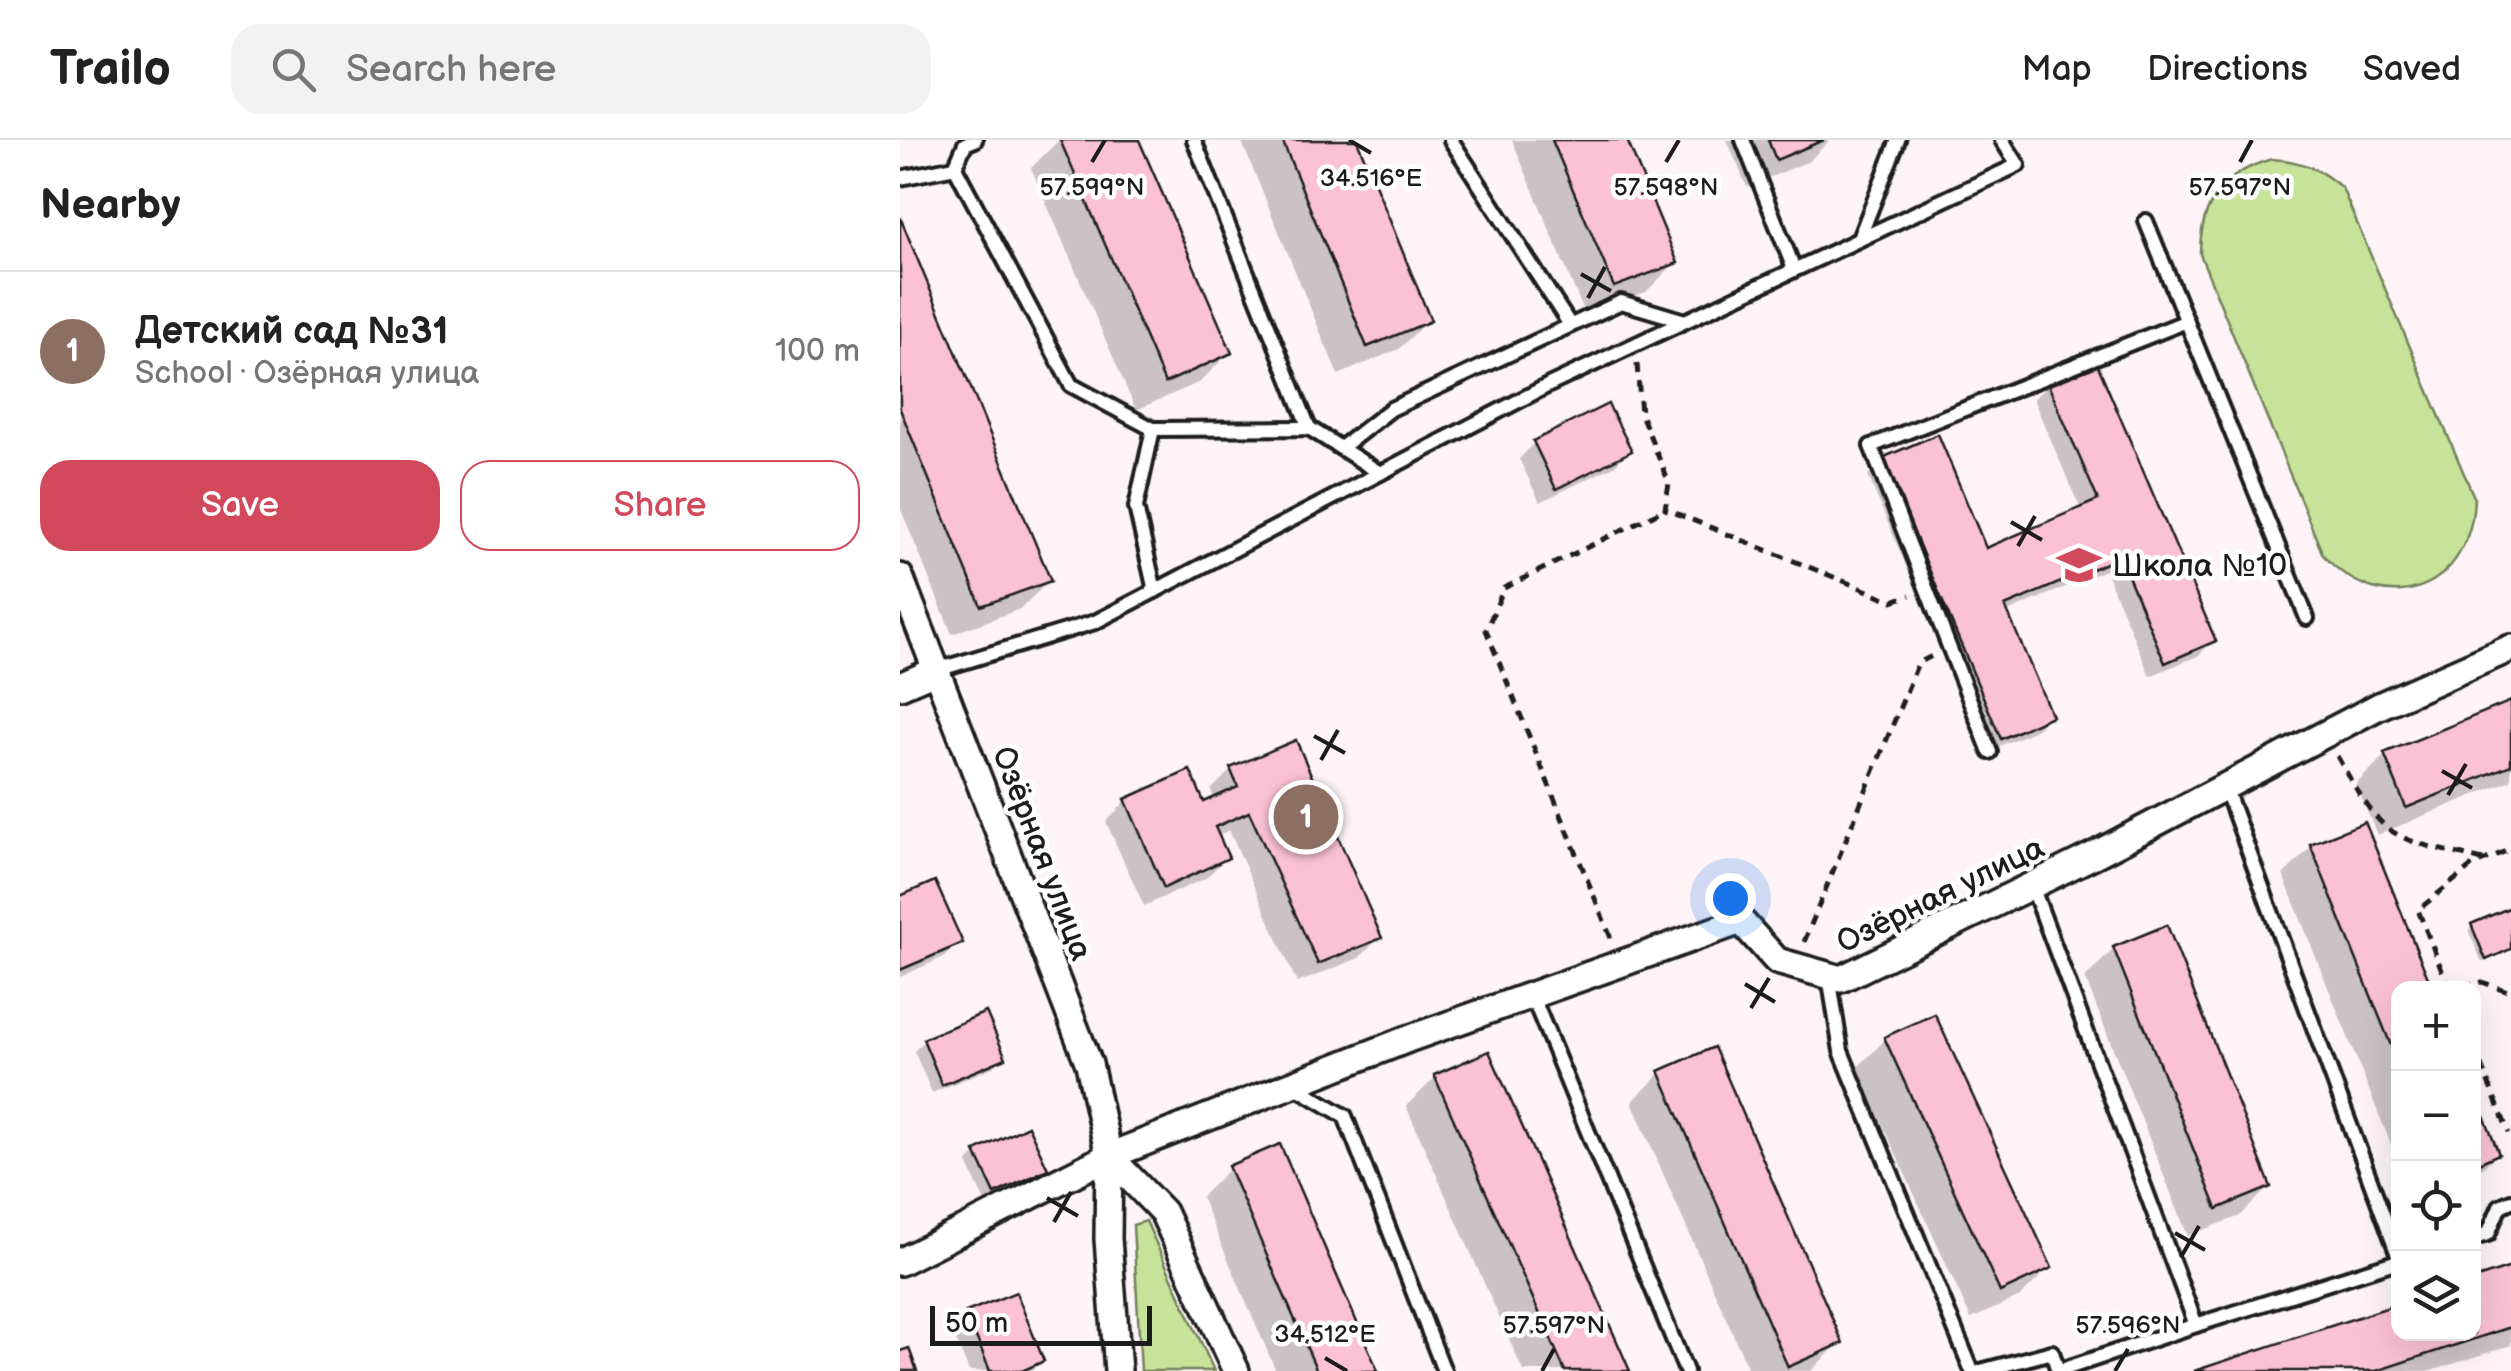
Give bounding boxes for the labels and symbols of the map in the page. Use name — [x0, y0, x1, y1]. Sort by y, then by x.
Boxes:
text: 34.516°E — [1320, 163, 1422, 194]
text: 57.599°N — [1039, 172, 1145, 203]
text: 57.598°N — [1613, 172, 1719, 203]
text: 57.597°N — [2189, 172, 2291, 203]
school or university icon: Школа №10 — [2055, 541, 2103, 589]
place label: Школа №10 — [2112, 547, 2287, 586]
street label: Озёрная улица — [983, 741, 1100, 966]
pin: 1 — [1274, 780, 1338, 854]
street label: Озёрная улица — [1831, 828, 2051, 962]
your location — [1705, 873, 1756, 924]
scale bar — [930, 1301, 1152, 1346]
text: 57.597°N — [1503, 1310, 1605, 1341]
text: 57.596°N — [2075, 1310, 2181, 1341]
text: 34.512°E — [1274, 1319, 1376, 1350]

